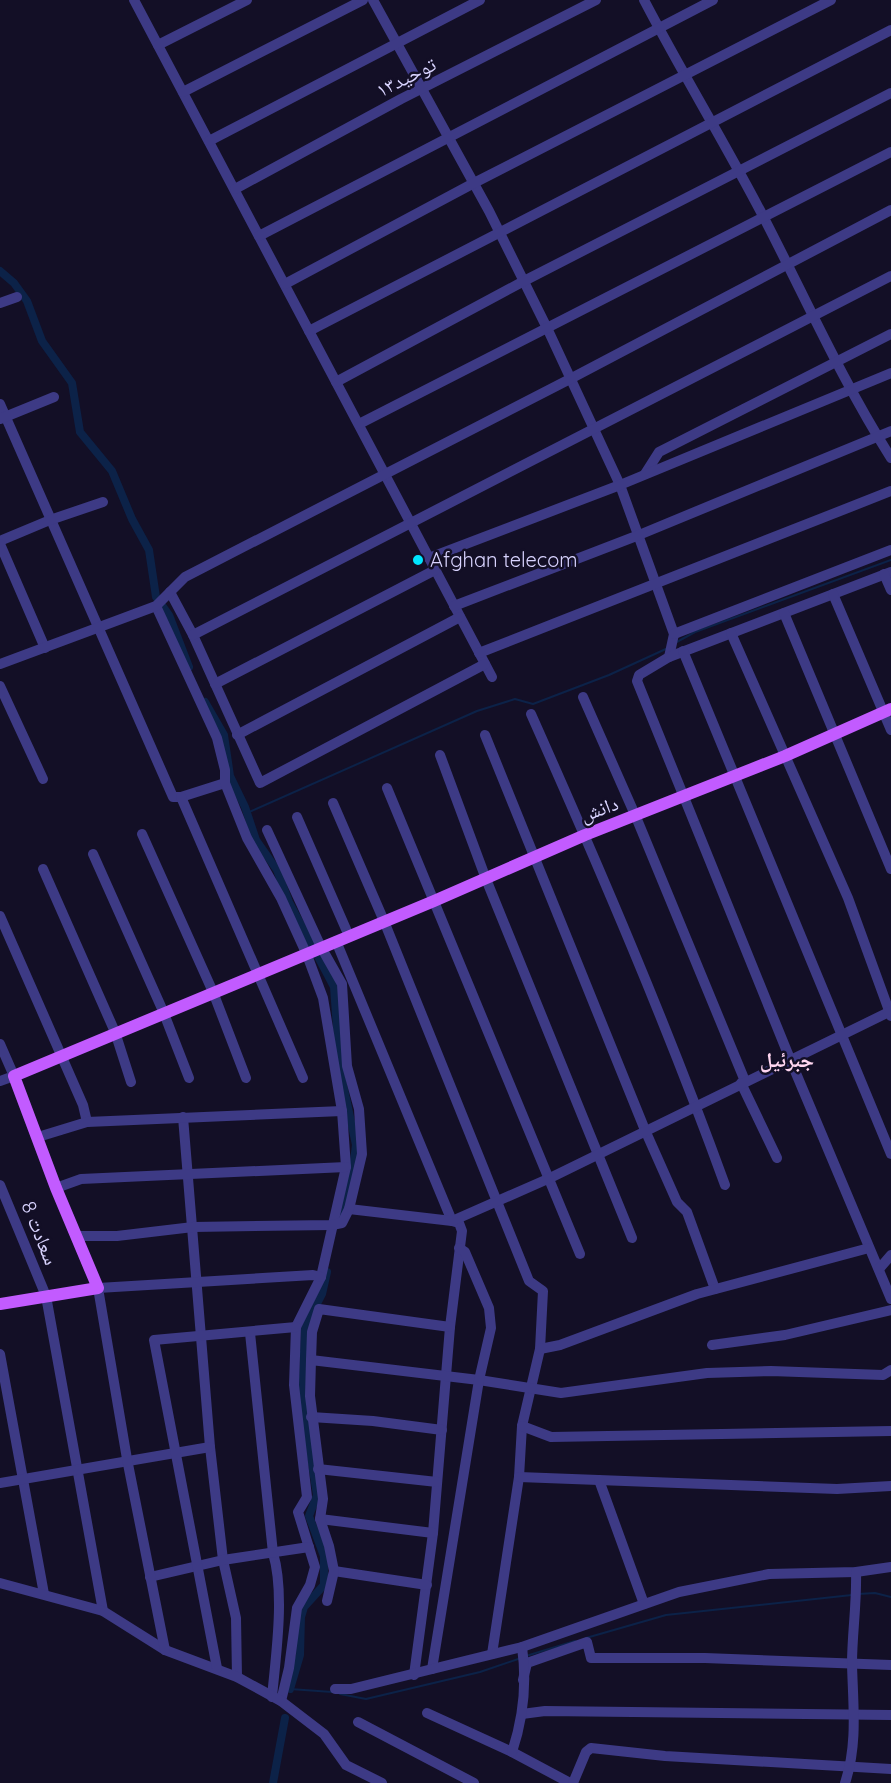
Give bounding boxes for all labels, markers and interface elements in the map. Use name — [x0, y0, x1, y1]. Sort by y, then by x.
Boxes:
street label: توحید۱۳ — [372, 51, 440, 102]
place label: Afghan telecom — [430, 547, 577, 572]
marker: Afghan telecom — [411, 553, 425, 567]
street label: دانش — [576, 790, 621, 827]
district label: جبرئیل — [760, 1046, 814, 1073]
street label: سعادت 8 — [16, 1197, 65, 1268]

